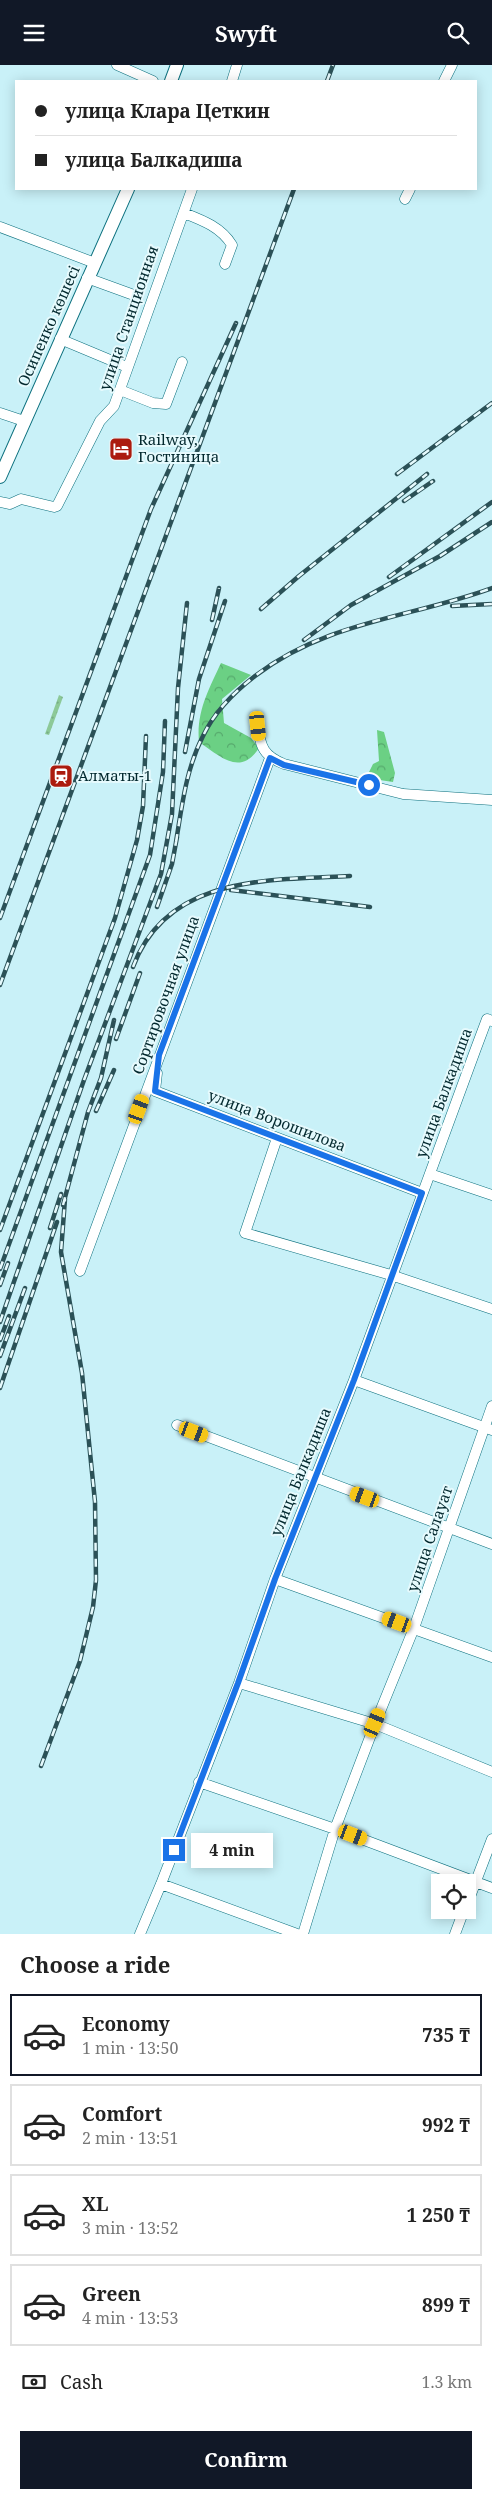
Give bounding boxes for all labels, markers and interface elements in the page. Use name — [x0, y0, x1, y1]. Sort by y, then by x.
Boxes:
text: Swyft — [215, 18, 277, 48]
icon: menu — [20, 19, 48, 47]
icon: search — [444, 19, 472, 47]
text: улица Клара Цеткин — [65, 98, 270, 124]
text: улица Балкадиша — [65, 147, 243, 173]
street label: улица Станционная — [94, 243, 162, 393]
street label: Осипенко көшесі — [12, 262, 84, 389]
place label: Railway, Гостиница — [138, 429, 219, 466]
hotel icon: Railway, Гостиница — [108, 436, 134, 462]
car — [248, 710, 267, 742]
station icon: Алматы-1 — [48, 763, 74, 789]
place label: Алматы-1 — [78, 765, 152, 785]
route start — [358, 774, 380, 796]
street label: Сортировочная улица — [127, 913, 203, 1077]
street label: улица Балкадиша — [410, 1025, 476, 1160]
street label: улица Ворошилова — [206, 1085, 349, 1156]
car — [126, 1092, 151, 1126]
street label: улица Балкадиша — [265, 1404, 335, 1539]
car — [177, 1420, 210, 1444]
street label: улица Салауат — [402, 1483, 457, 1594]
car — [348, 1485, 381, 1509]
car — [380, 1610, 413, 1634]
car — [362, 1706, 387, 1740]
car — [336, 1823, 369, 1847]
callout: 4 min — [192, 1833, 274, 1867]
route end — [163, 1839, 185, 1861]
text: 4 min — [209, 1839, 255, 1861]
map controls — [431, 1874, 476, 1919]
button: locate — [431, 1874, 476, 1919]
text: Choose a ride — [20, 1949, 170, 1979]
text: Economy — [82, 2011, 170, 2037]
icon: car — [22, 2013, 67, 2058]
text: 735 ₸ — [422, 2022, 470, 2048]
text: 1 min · 13:50 — [82, 2037, 178, 2059]
text: Comfort — [82, 2101, 162, 2127]
icon: car — [22, 2103, 67, 2148]
text: 992 ₸ — [422, 2112, 470, 2138]
text: 2 min · 13:51 — [82, 2127, 178, 2149]
text: XL — [82, 2191, 108, 2217]
icon: car — [22, 2193, 67, 2238]
text: 1 250 ₸ — [406, 2202, 470, 2228]
text: 3 min · 13:52 — [82, 2217, 178, 2239]
text: Green — [82, 2281, 141, 2307]
icon: car — [22, 2283, 67, 2328]
text: 899 ₸ — [422, 2292, 470, 2318]
text: 4 min · 13:53 — [82, 2307, 178, 2329]
icon: cash — [20, 2368, 48, 2396]
text: Cash — [60, 2369, 103, 2395]
text: 1.3 km — [421, 2371, 472, 2393]
button: Confirm — [20, 2431, 472, 2489]

